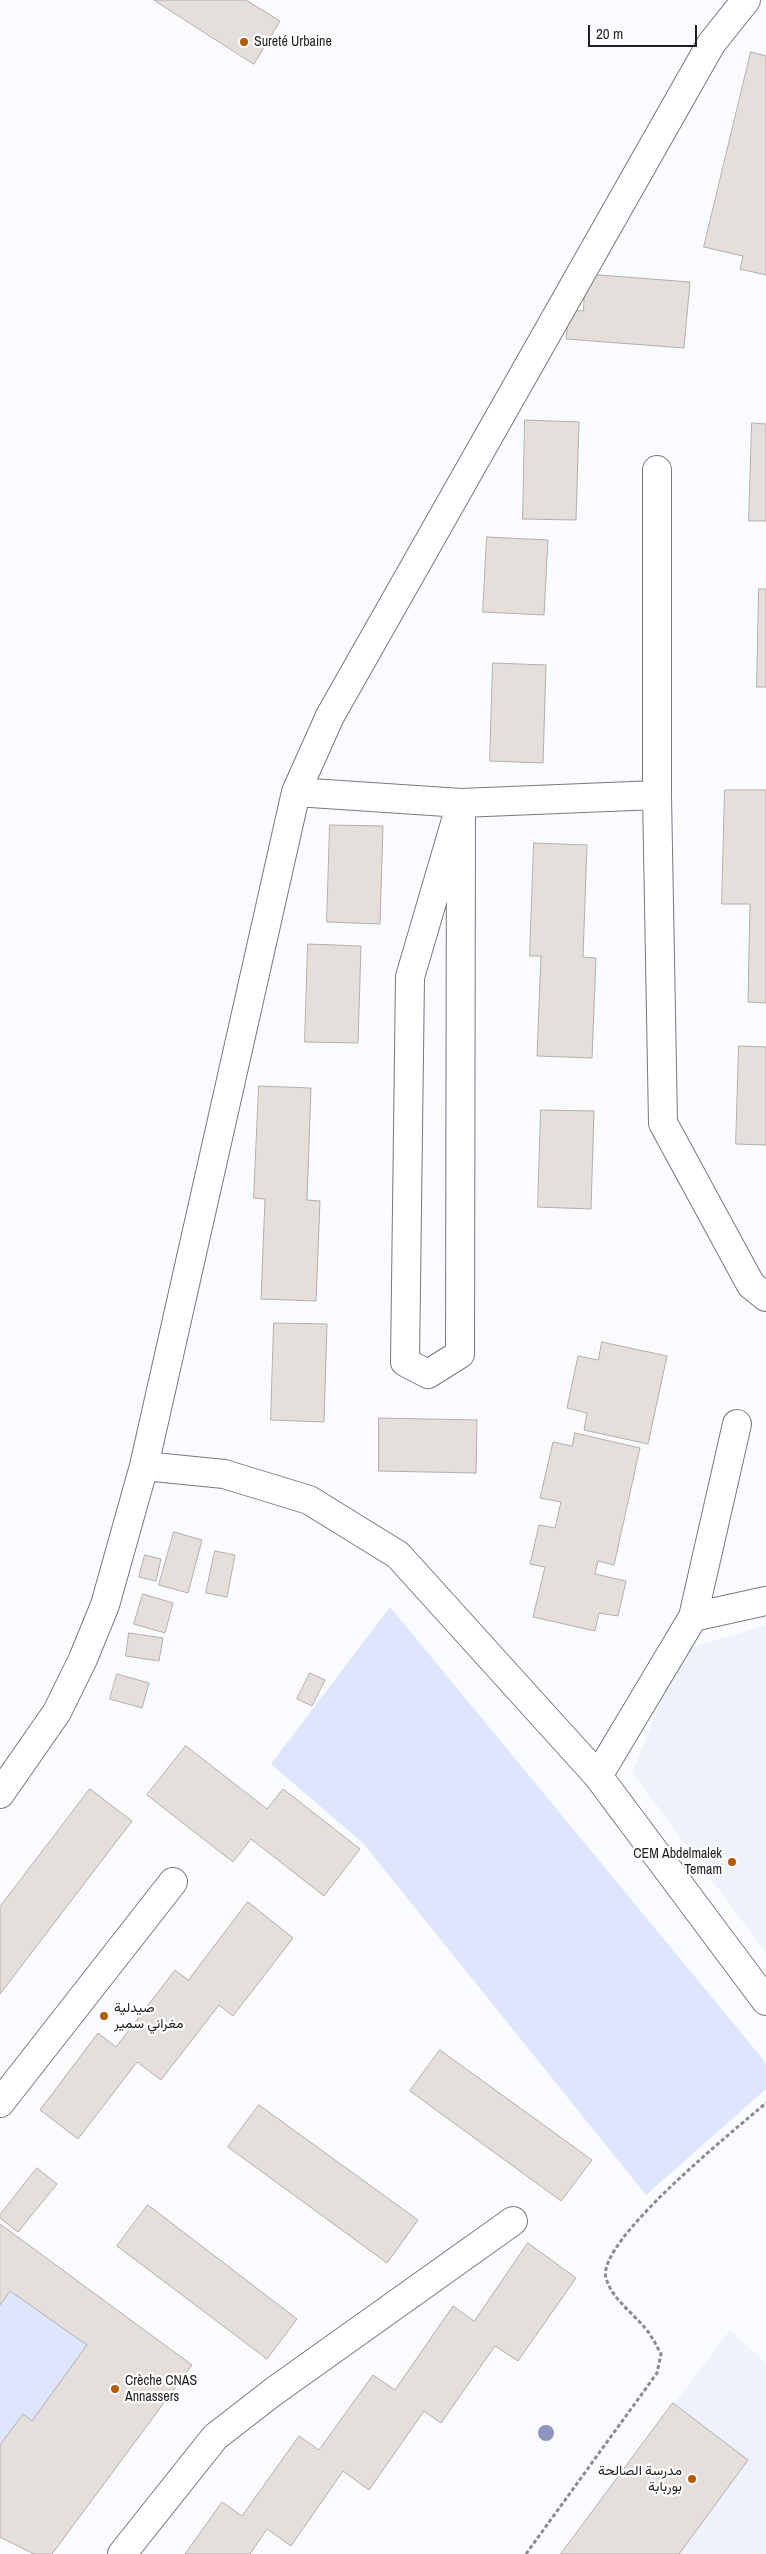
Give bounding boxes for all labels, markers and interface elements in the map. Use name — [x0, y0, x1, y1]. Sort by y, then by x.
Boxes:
scale bar — [591, 15, 700, 47]
text: 20 m — [596, 23, 623, 44]
place label: Sureté Urbaine — [254, 34, 332, 50]
marker: Sureté Urbaine — [238, 36, 250, 48]
place label: CEM Abdelmalek Temam — [633, 1846, 722, 1878]
marker: CEM Abdelmalek Temam — [726, 1856, 738, 1868]
place label: صيدلية مغراني سمير — [114, 2000, 183, 2032]
marker: صيدلية مغراني سمير — [98, 2010, 110, 2022]
place label: Crèche CNAS Annassers — [125, 2373, 197, 2406]
marker: Crèche CNAS Annassers — [109, 2383, 121, 2395]
place label: مدرسة الصالحة بوربابة — [598, 2463, 682, 2496]
marker: مدرسة الصالحة بوربابة — [686, 2473, 698, 2485]

